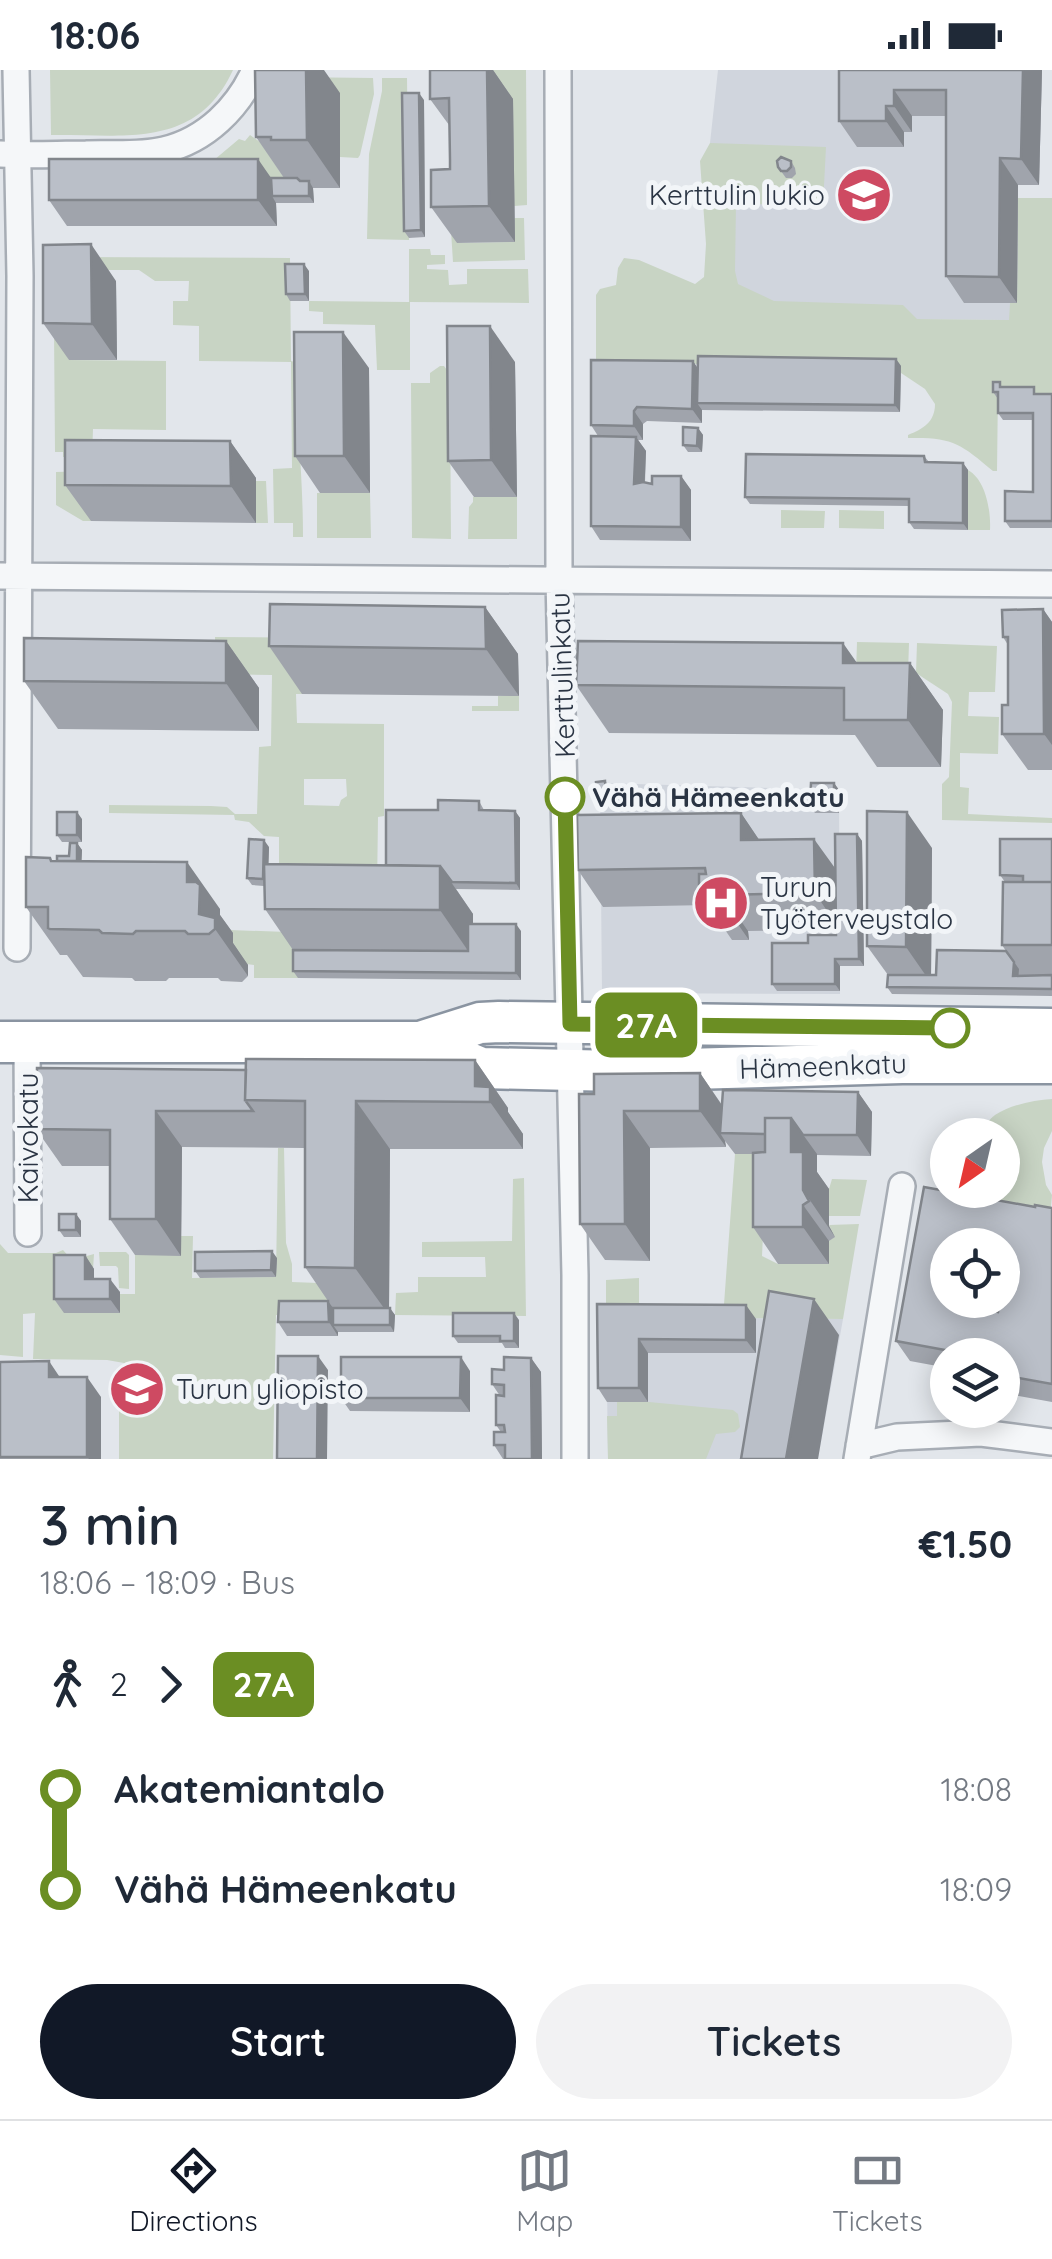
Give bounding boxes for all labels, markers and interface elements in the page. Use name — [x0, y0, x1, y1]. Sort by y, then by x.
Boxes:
text: 18:06 — [50, 11, 140, 59]
school or university icon: Kerttulin lukio — [834, 165, 894, 225]
place label: Kerttulin lukio — [649, 177, 825, 212]
street label: Kerttulinkatu — [541, 592, 582, 758]
marker: Vähä Hämeenkatu — [546, 778, 584, 816]
place label: Vähä Hämeenkatu — [592, 779, 845, 814]
place label: Turun Työterveystalo — [760, 869, 953, 936]
hospital icon: Turun Työterveystalo — [691, 873, 751, 933]
line badge: 27A — [588, 992, 704, 1058]
text: 27A — [615, 1003, 677, 1047]
unlabelled marker — [931, 1009, 969, 1047]
street label: Hämeenkatu — [739, 1045, 907, 1086]
street label: Kaivokatu — [10, 1073, 45, 1203]
north arrow — [930, 1118, 1020, 1208]
map controls — [930, 1118, 1020, 1428]
button: locate — [930, 1228, 1020, 1318]
button: layers — [930, 1338, 1020, 1428]
school or university icon: Turun yliopisto — [107, 1359, 167, 1419]
place label: Turun yliopisto — [176, 1371, 364, 1406]
text: 3 min — [40, 1490, 180, 1559]
text: €1.50 — [919, 1520, 1012, 1568]
text: 18:06 – 18:09 · Bus — [40, 1562, 295, 1602]
icon: walk — [40, 1657, 95, 1712]
icon: forward — [143, 1657, 198, 1712]
text: 27A — [233, 1662, 294, 1706]
text: 2 — [110, 1664, 128, 1704]
text: Akatemiantalo — [114, 1765, 385, 1813]
text: 18:08 — [941, 1769, 1012, 1809]
text: Vähä Hämeenkatu — [114, 1865, 457, 1913]
text: 18:09 — [940, 1869, 1012, 1909]
button: Start — [40, 1984, 516, 2099]
button: Tickets — [536, 1984, 1012, 2099]
tab: Directions — [129, 2143, 258, 2238]
tab: Map — [516, 2143, 573, 2238]
tab: Tickets — [832, 2143, 923, 2238]

